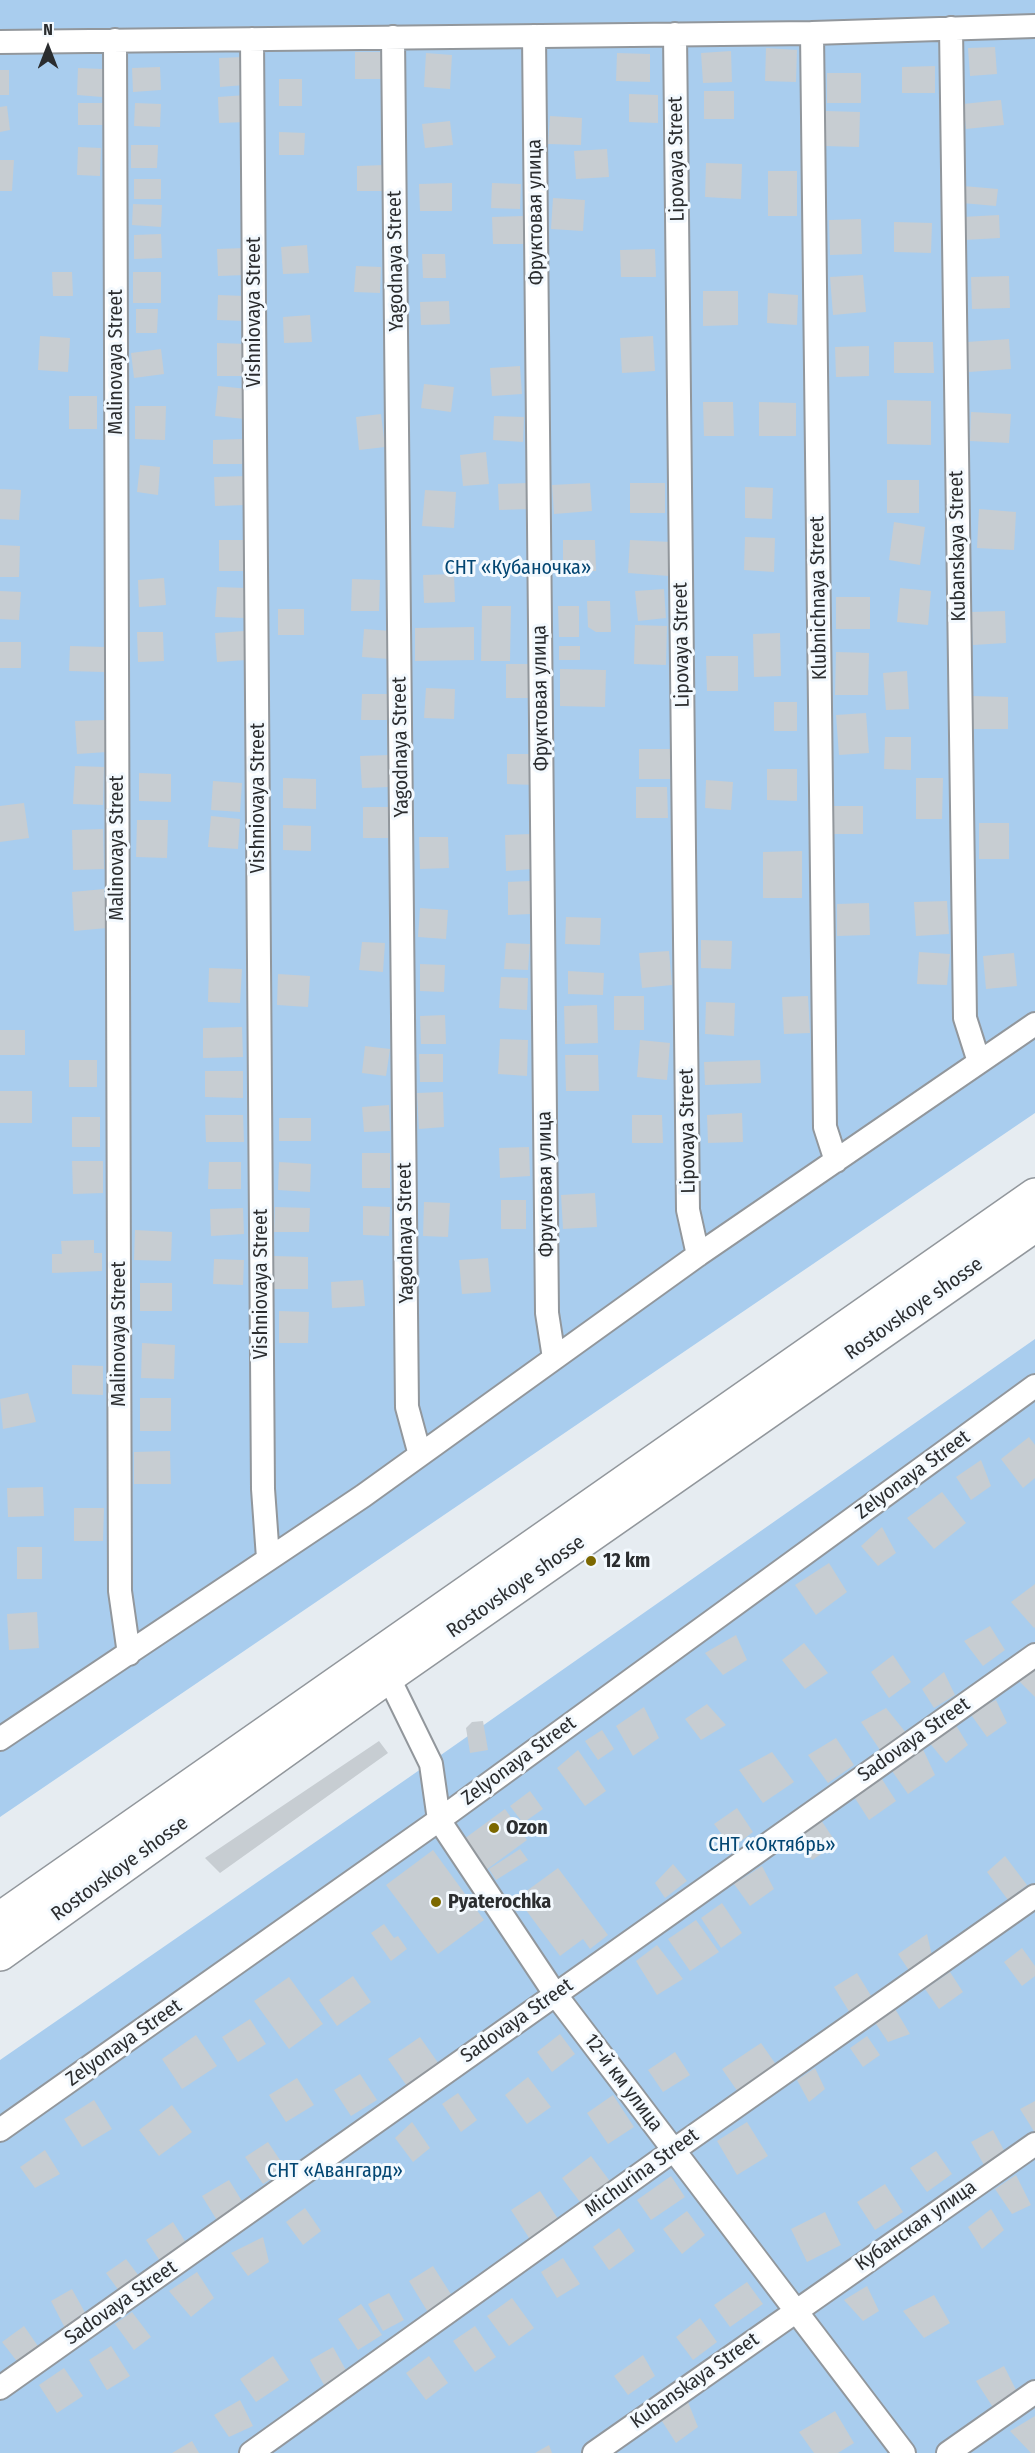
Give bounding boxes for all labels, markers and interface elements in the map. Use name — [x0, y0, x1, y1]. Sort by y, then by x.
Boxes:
north arrow — [18, 18, 78, 78]
text: N — [43, 20, 53, 39]
street label: Lipovaya Street — [664, 96, 690, 222]
street label: Фруктовая улица — [523, 139, 549, 285]
street label: Yagodnaya Street — [383, 190, 409, 332]
street label: Vishniovaya Street — [242, 237, 266, 387]
street label: Malinovaya Street — [104, 289, 128, 435]
street label: Kubanskaya Street — [945, 470, 971, 622]
street label: Klubnichnaya Street — [806, 516, 832, 680]
park label: СНТ «Кубаночка» — [444, 556, 592, 580]
street label: Lipovaya Street — [669, 582, 695, 708]
street label: Фруктовая улица — [528, 625, 554, 771]
street label: Yagodnaya Street — [388, 676, 414, 818]
street label: Vishniovaya Street — [246, 723, 270, 873]
street label: Malinovaya Street — [105, 775, 129, 921]
street label: Lipovaya Street — [675, 1068, 701, 1194]
street label: Фруктовая улица — [533, 1111, 559, 1257]
street label: Yagodnaya Street — [393, 1162, 419, 1304]
street label: Vishniovaya Street — [249, 1209, 273, 1359]
street label: Rostovskoye shosse — [840, 1252, 988, 1366]
street label: Malinovaya Street — [107, 1261, 131, 1407]
street label: Zelyonaya Street — [851, 1425, 975, 1525]
street label: Rostovskoye shosse — [442, 1530, 590, 1644]
place label: 12 km — [603, 1549, 650, 1573]
marker: 12 km — [584, 1554, 598, 1568]
street label: Sadovaya Street — [853, 1693, 975, 1787]
street label: Zelyonaya Street — [457, 1711, 581, 1811]
street label: Rostovskoye shosse — [47, 1811, 193, 1927]
place label: Ozon — [506, 1816, 548, 1840]
marker: Ozon — [487, 1821, 501, 1835]
park label: СНТ «Октябрь» — [708, 1833, 836, 1857]
place label: Pyaterochka — [448, 1890, 551, 1914]
marker: Pyaterochka — [429, 1895, 443, 1909]
street label: Sadovaya Street — [456, 1974, 578, 2068]
street label: Zelyonaya Street — [62, 1994, 186, 2092]
street label: 12-й км улица — [579, 2030, 667, 2136]
street label: Michurina Street — [580, 2124, 704, 2222]
park label: СНТ «Авангард» — [267, 2159, 403, 2183]
street label: Кубанская улица — [851, 2175, 981, 2277]
street label: Sadovaya Street — [60, 2256, 182, 2350]
street label: Kubanskaya Street — [626, 2328, 764, 2434]

